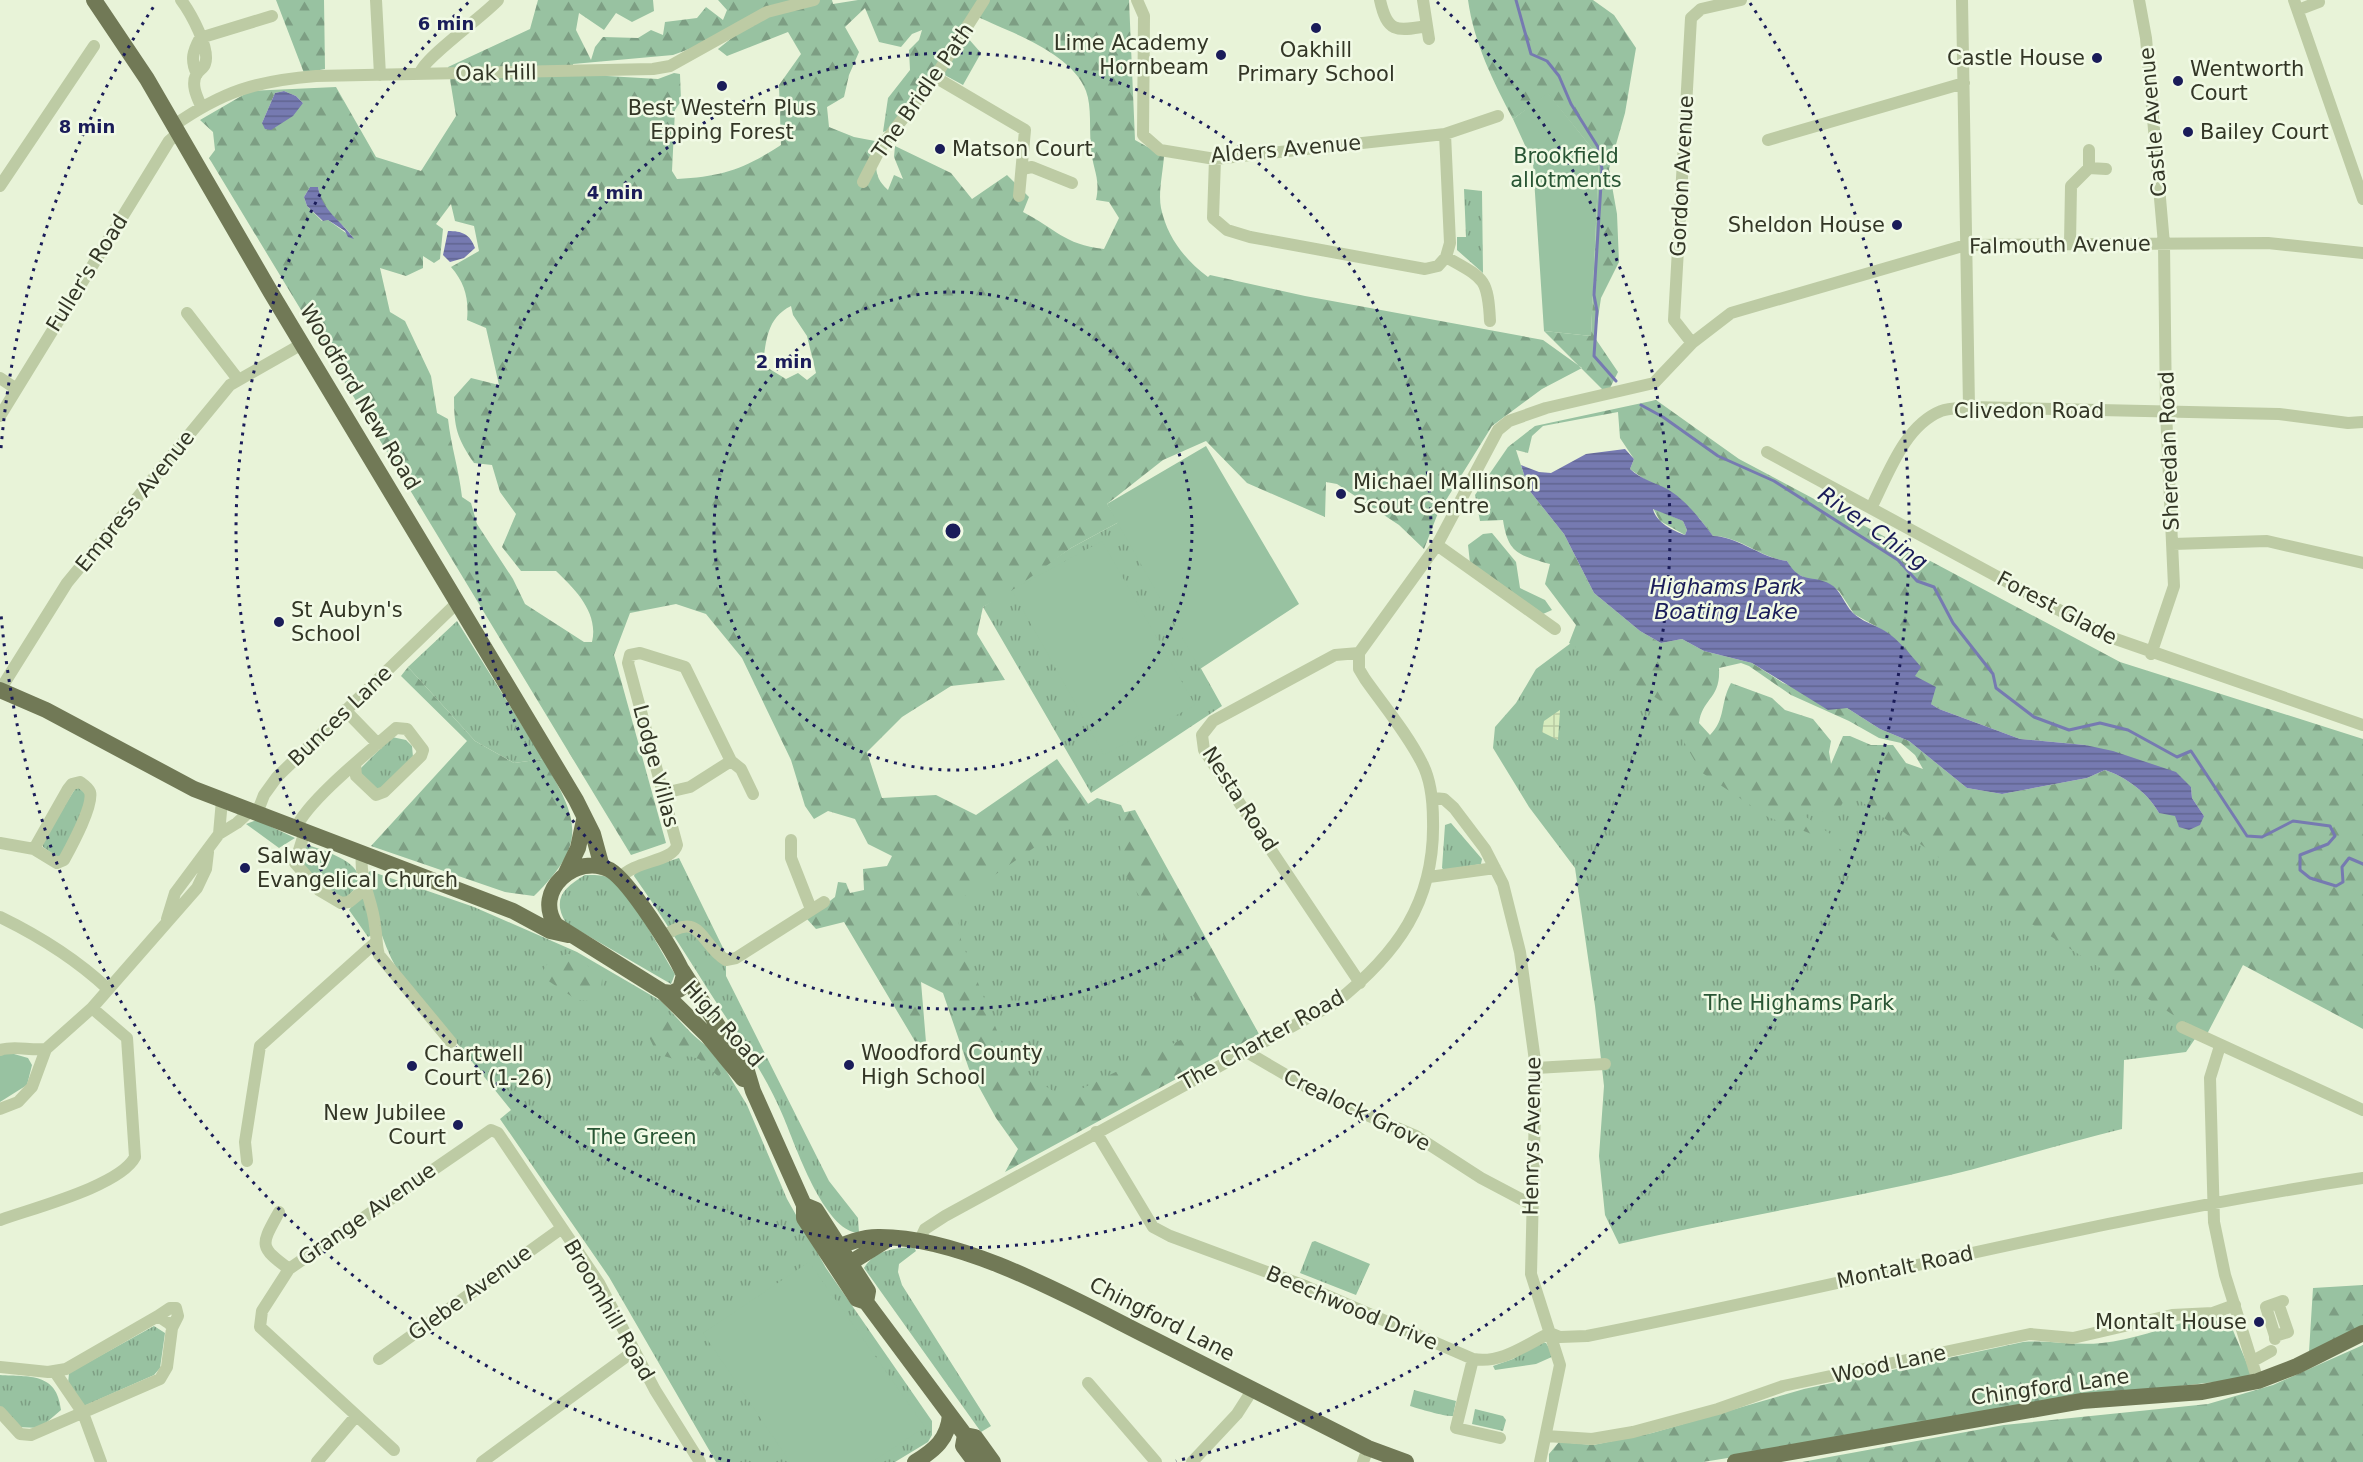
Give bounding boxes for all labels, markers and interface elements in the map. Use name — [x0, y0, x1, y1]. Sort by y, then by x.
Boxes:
text: 6 min — [418, 13, 474, 34]
street label: The Bridle Path — [867, 19, 979, 164]
marker: Oakhill Primary School — [1309, 21, 1323, 35]
place label: Lime Academy Hornbeam — [1054, 31, 1209, 79]
place label: Oakhill Primary School — [1237, 38, 1395, 86]
place label: Castle House — [1947, 46, 2085, 70]
street label: Castle Avenue — [2135, 46, 2171, 198]
marker: Lime Academy Hornbeam — [1214, 48, 1228, 62]
marker: Castle House — [2090, 51, 2104, 65]
place label: Wentworth Court — [2190, 57, 2304, 105]
street label: Oak Hill — [455, 60, 537, 86]
marker: Wentworth Court — [2171, 74, 2185, 88]
marker: Best Western Plus Epping Forest — [715, 79, 729, 93]
street label: Gordon Avenue — [1666, 95, 1698, 257]
place label: Best Western Plus Epping Forest — [628, 96, 816, 144]
text: 8 min — [59, 116, 115, 137]
place label: Bailey Court — [2200, 120, 2329, 144]
marker: Bailey Court — [2181, 125, 2195, 139]
street label: Alders Avenue — [1210, 130, 1362, 168]
place label: Matson Court — [952, 137, 1093, 161]
marker: Matson Court — [933, 142, 947, 156]
park label: Brookfield allotments — [1510, 144, 1622, 192]
text: 4 min — [587, 182, 643, 203]
street label: Fuller's Road — [41, 210, 133, 336]
place label: Sheldon House — [1728, 213, 1885, 237]
marker: Sheldon House — [1890, 218, 1904, 232]
street label: Falmouth Avenue — [1969, 231, 2151, 259]
street label: Woodford New Road — [295, 300, 425, 494]
text: 2 min — [756, 351, 812, 372]
street label: Sheredan Road — [2154, 371, 2184, 531]
street label: Clivedon Road — [1954, 399, 2104, 423]
street label: Empress Avenue — [71, 426, 199, 576]
place label: Michael Mallinson Scout Centre — [1353, 470, 1539, 518]
water label: River Ching — [1814, 481, 1932, 575]
marker: Michael Mallinson Scout Centre — [1334, 487, 1348, 501]
centre of rings — [943, 521, 963, 541]
street label: Forest Glade — [1993, 566, 2121, 650]
water label: Highams Park Boating Lake — [1650, 574, 1803, 624]
place label: St Aubyn's School — [291, 598, 403, 646]
marker: St Aubyn's School — [272, 615, 286, 629]
street label: Bunces Lane — [284, 661, 396, 771]
street label: Lodge Villas — [628, 702, 684, 830]
street label: Nesta Road — [1197, 742, 1283, 856]
place label: Salway Evangelical Church — [257, 844, 458, 892]
marker: Salway Evangelical Church — [238, 861, 252, 875]
street label: High Road — [678, 976, 768, 1072]
street label: The Charter Road — [1175, 985, 1348, 1096]
park label: The Highams Park — [1703, 991, 1895, 1015]
place label: Woodford County High School — [861, 1041, 1043, 1089]
place label: Chartwell Court (1-26) — [424, 1042, 552, 1090]
street label: Henrys Avenue — [1519, 1056, 1545, 1216]
marker: Woodford County High School — [842, 1058, 856, 1072]
marker: Chartwell Court (1-26) — [405, 1059, 419, 1073]
street label: Crealock Grove — [1280, 1064, 1434, 1156]
place label: New Jubilee Court — [323, 1101, 446, 1149]
marker: New Jubilee Court — [451, 1118, 465, 1132]
park label: The Green — [586, 1125, 697, 1149]
street label: Grange Avenue — [294, 1158, 440, 1270]
street label: Broomhill Road — [559, 1235, 659, 1385]
street label: Glebe Avenue — [404, 1240, 536, 1346]
street label: Montalt Road — [1835, 1241, 1975, 1293]
street label: Beechwood Drive — [1263, 1261, 1441, 1355]
street label: Chingford Lane — [1085, 1272, 1239, 1366]
place label: Montalt House — [2095, 1310, 2247, 1334]
marker: Montalt House — [2252, 1315, 2266, 1329]
street label: Wood Lane — [1830, 1340, 1948, 1388]
street label: Chingford Lane — [1969, 1364, 2131, 1410]

